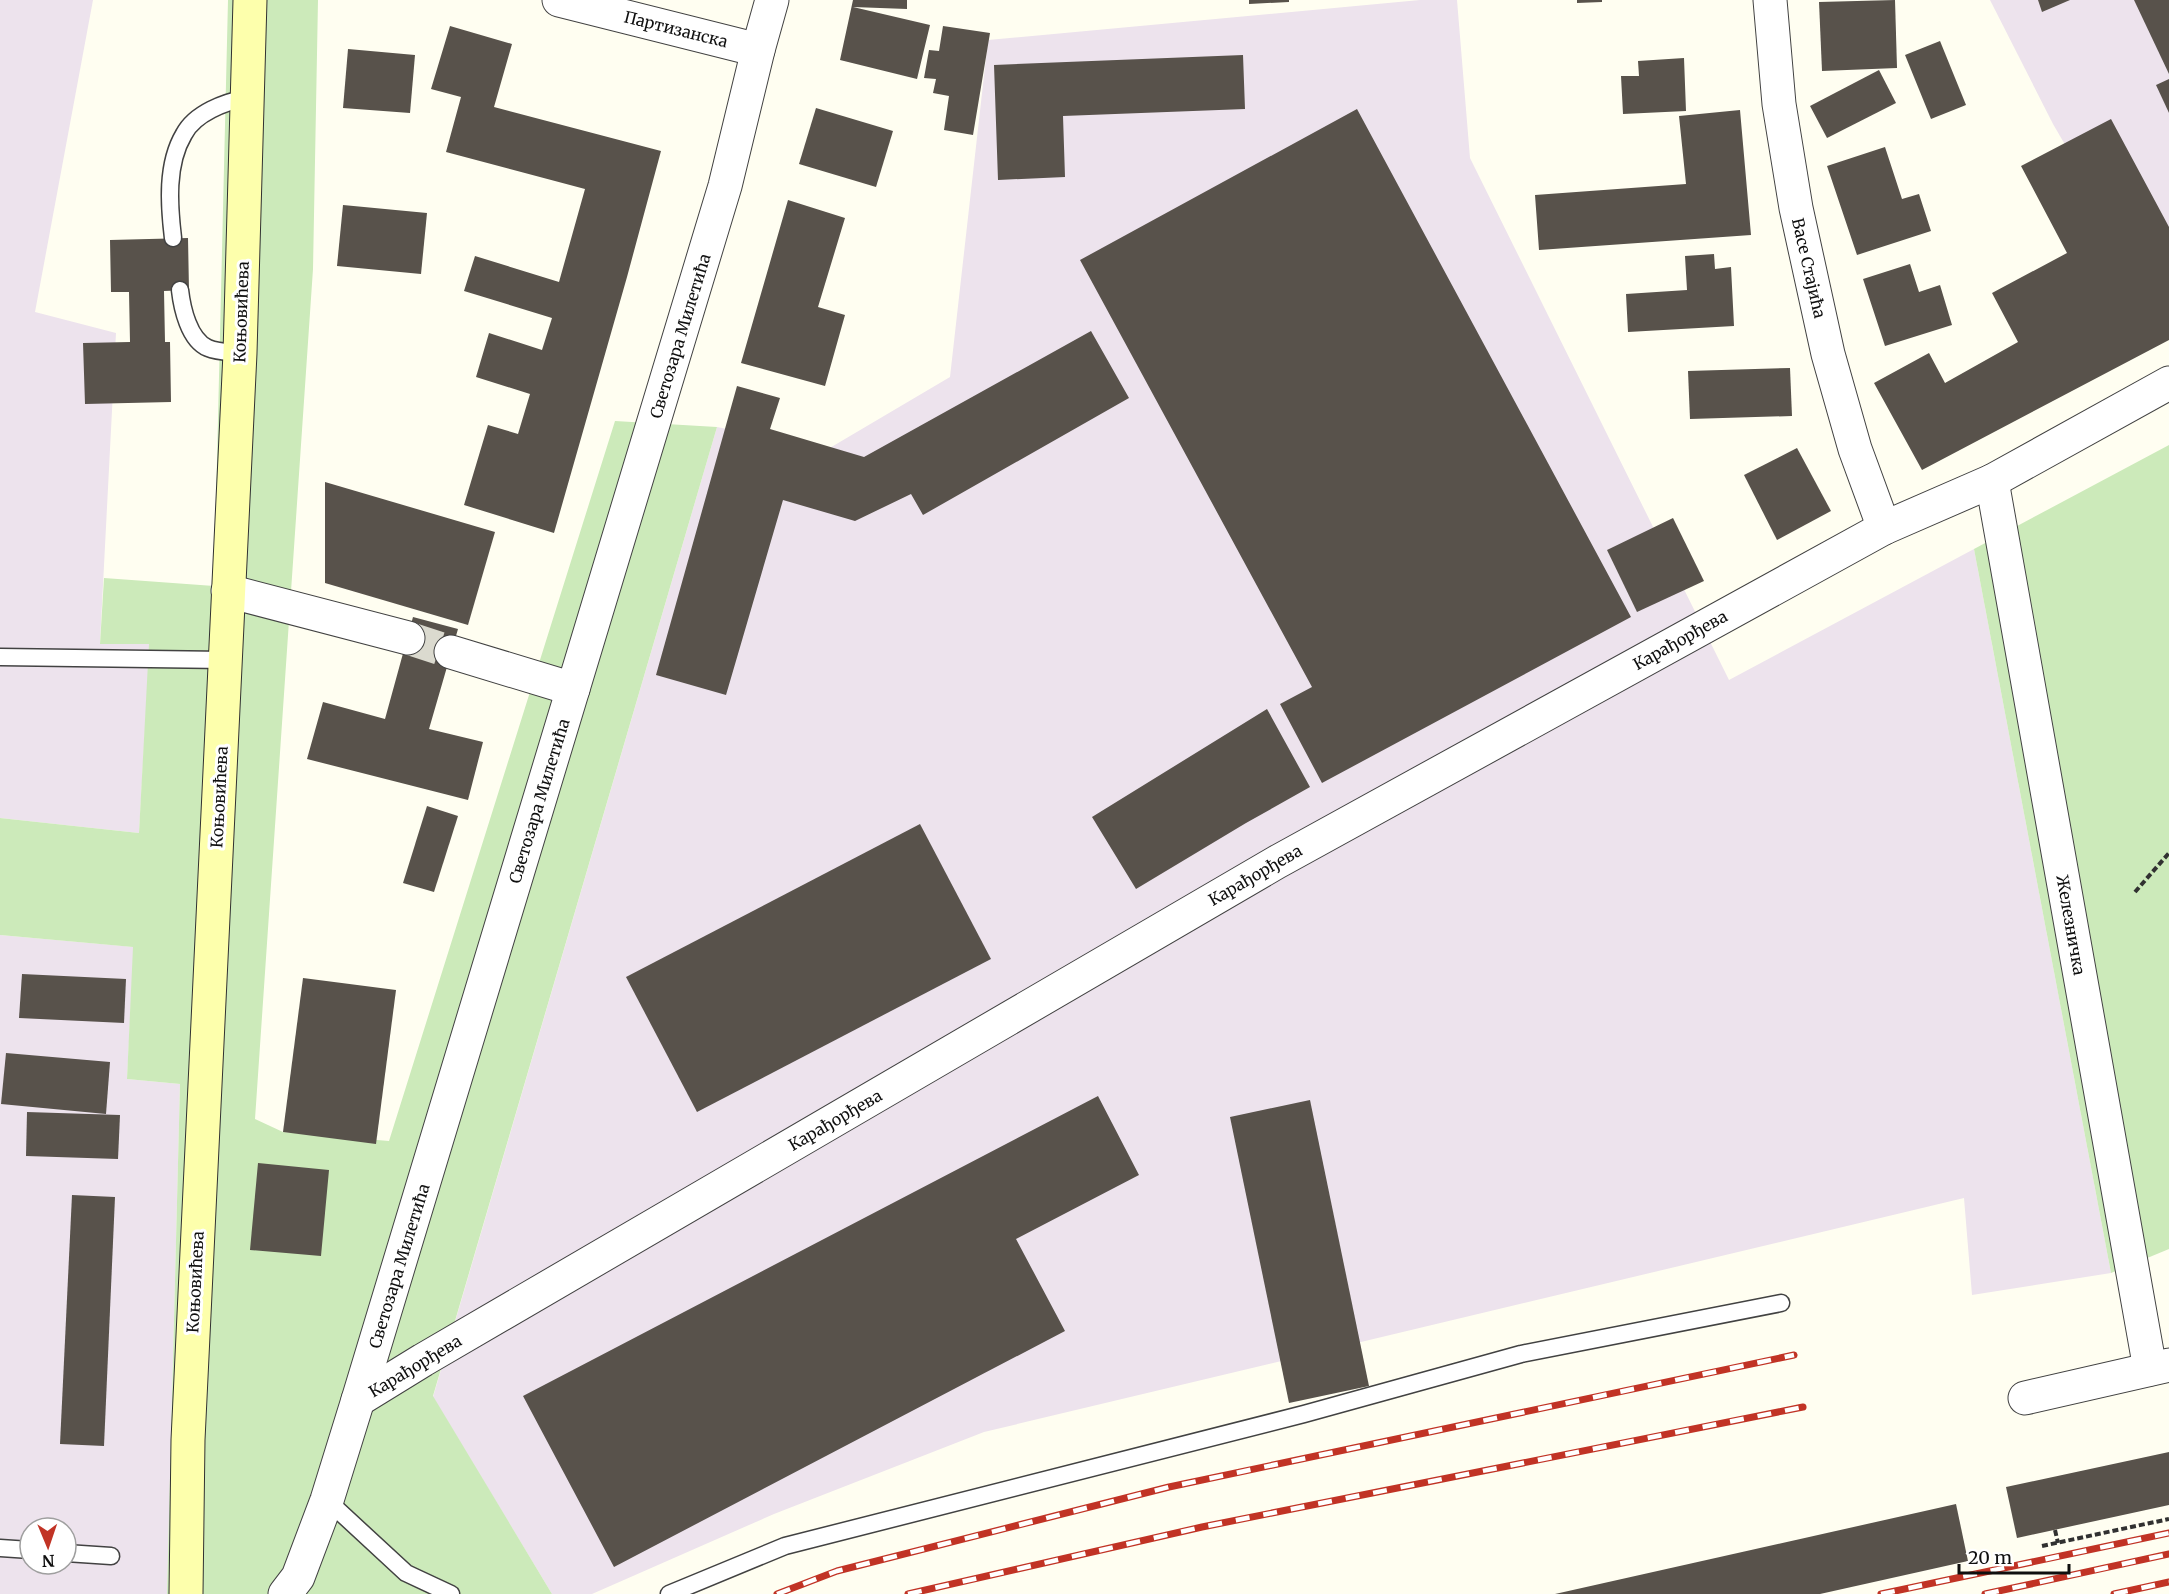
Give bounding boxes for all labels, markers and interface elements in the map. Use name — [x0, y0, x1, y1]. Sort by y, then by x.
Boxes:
street label: Партизанска — [622, 6, 730, 52]
street label: Васе Стајића — [1788, 216, 1830, 321]
street label: Светозара Милетића — [645, 251, 715, 421]
street label: Коњовићева — [229, 260, 253, 363]
street label: Карађорђева — [1629, 606, 1731, 674]
street label: Светозара Милетића — [504, 716, 574, 886]
street label: Коњовићева — [206, 745, 232, 848]
street label: Карађорђева — [1205, 840, 1306, 910]
street label: Железничка — [2052, 873, 2090, 977]
street label: Карађорђева — [785, 1085, 886, 1155]
street label: Светозара Милетића — [364, 1181, 434, 1351]
street label: Коњовићева — [182, 1230, 208, 1333]
street label: Карађорђева — [365, 1330, 465, 1402]
north arrow — [18, 1516, 78, 1576]
scale bar — [1959, 1537, 2068, 1575]
text: 20 m — [1968, 1546, 2012, 1569]
text: N — [41, 1551, 55, 1571]

